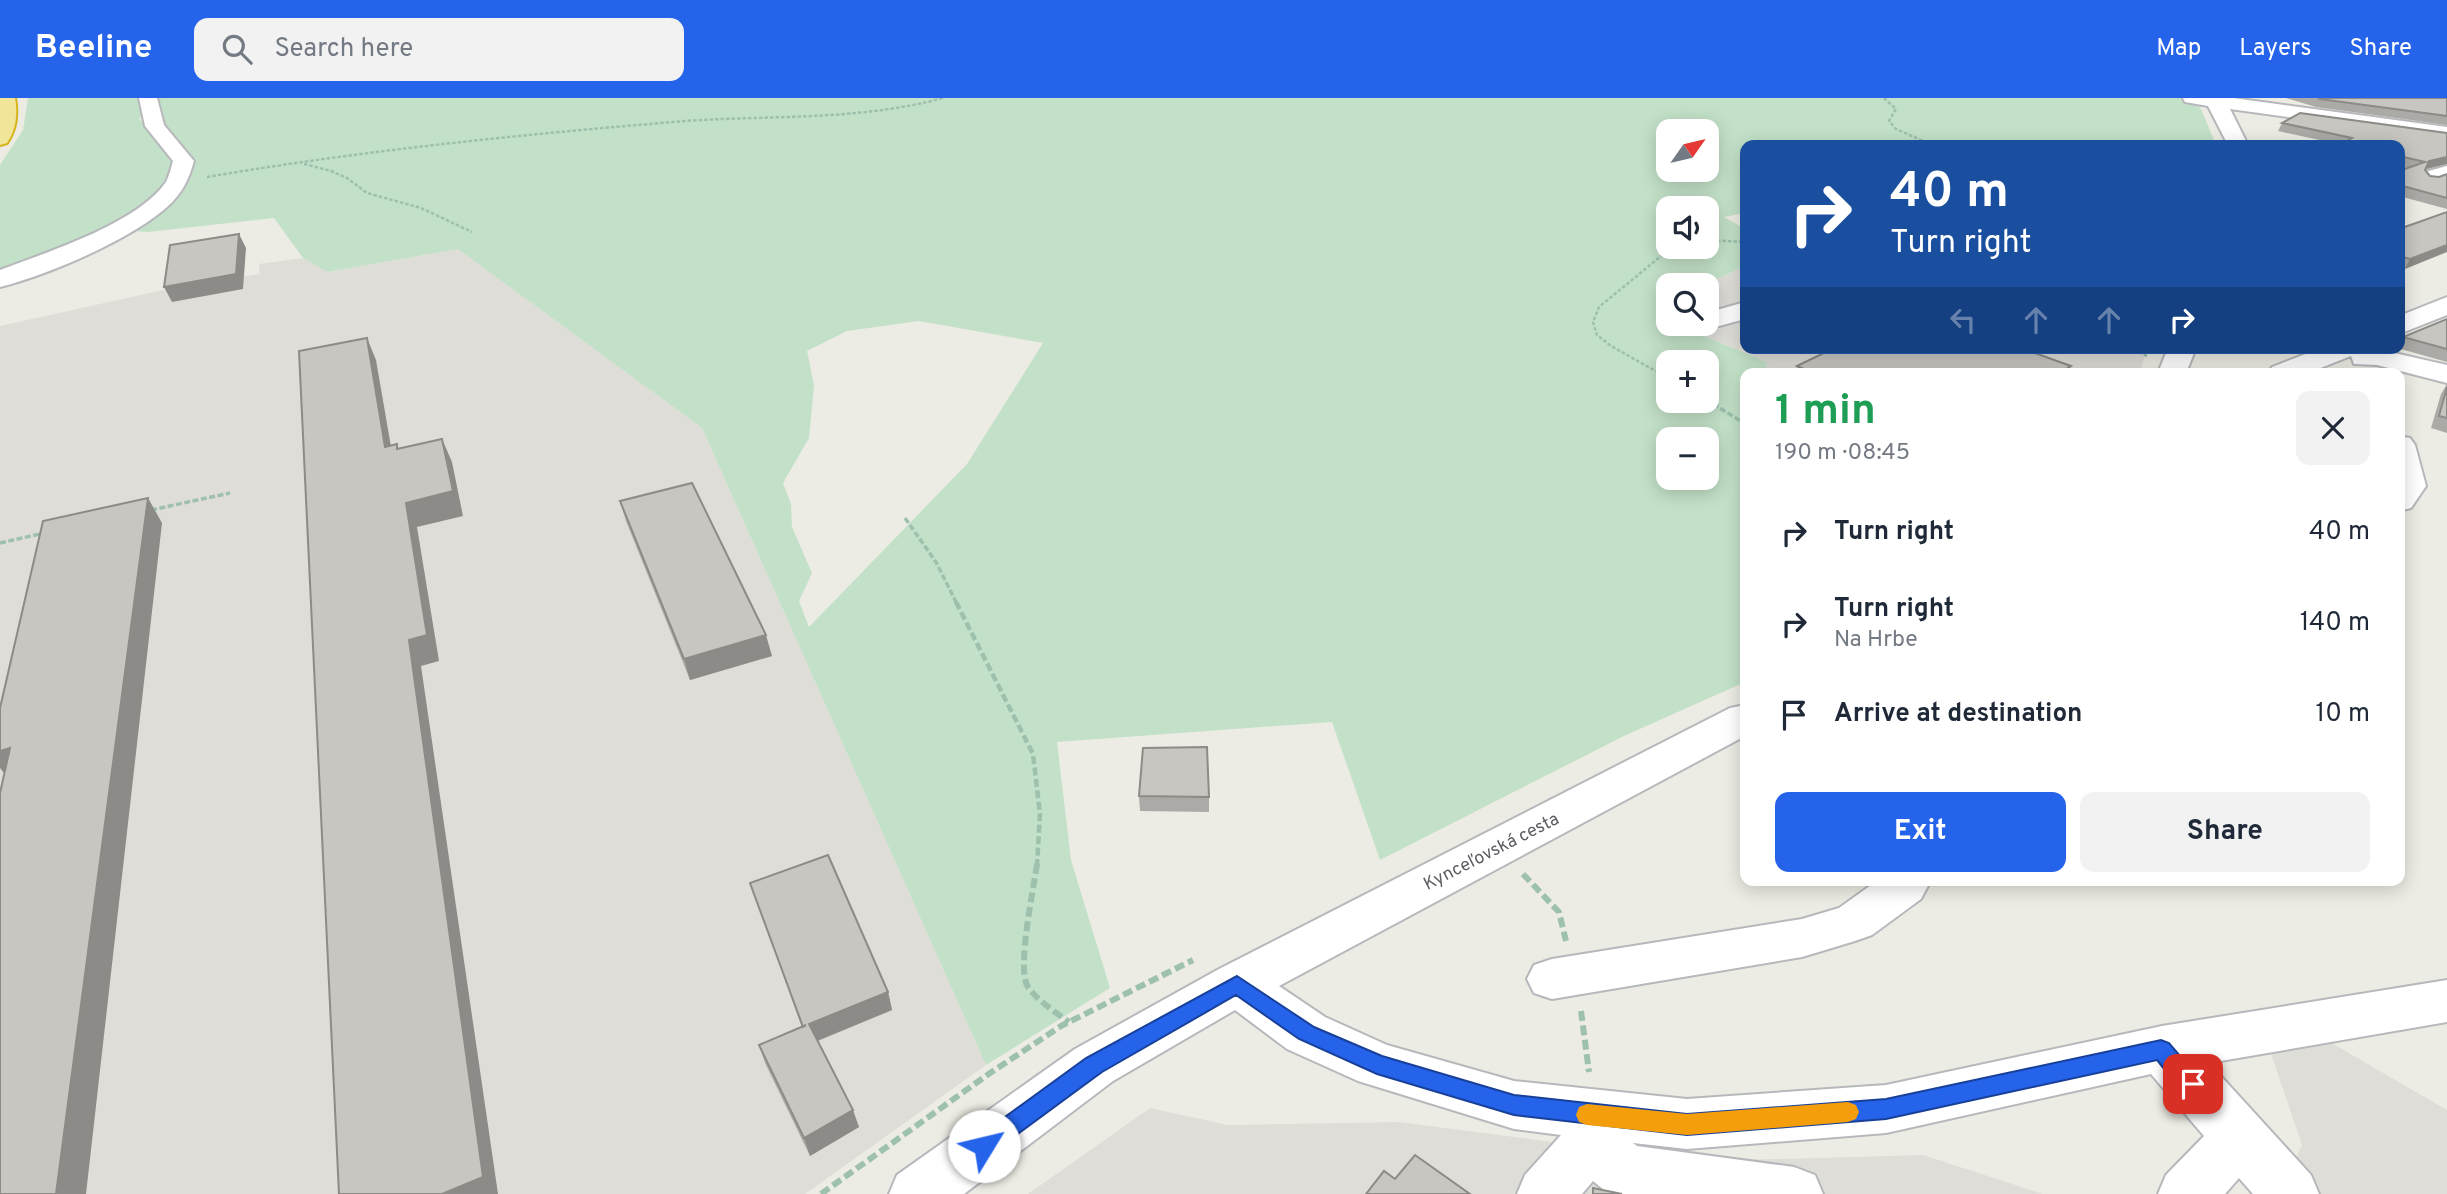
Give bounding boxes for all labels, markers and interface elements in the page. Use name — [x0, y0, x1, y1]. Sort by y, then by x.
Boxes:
search box — [194, 18, 684, 81]
text: Beeline — [35, 28, 152, 70]
icon: search — [218, 30, 256, 68]
text: Search here — [274, 33, 413, 66]
text: Map — [2156, 34, 2201, 64]
text: Layers — [2239, 34, 2311, 64]
text: Share — [2349, 34, 2412, 64]
north arrow — [1656, 119, 1718, 182]
map controls — [1656, 119, 1719, 490]
text: 40 m — [1890, 163, 2009, 225]
icon: right — [1775, 168, 1866, 259]
button: sound — [1656, 196, 1719, 259]
text: Turn right — [1890, 224, 2032, 264]
button: search — [1656, 273, 1719, 336]
icon: left — [1944, 301, 1982, 339]
icon: ahead — [2017, 301, 2055, 339]
icon: ahead — [2090, 301, 2128, 339]
icon: right — [2163, 301, 2201, 339]
button: + — [1656, 350, 1719, 413]
text: 1 min — [1775, 386, 1876, 439]
button: close — [2296, 391, 2370, 465]
button: − — [1656, 427, 1719, 490]
text: 190 m · 08:45 — [1775, 439, 1910, 468]
icon: right — [1775, 514, 1813, 552]
text: Turn right — [1834, 516, 1954, 549]
text: 40 m — [2309, 516, 2370, 549]
text: Turn right — [1834, 593, 1954, 626]
icon: right — [1775, 605, 1813, 643]
text: 140 m — [2300, 607, 2370, 640]
text: Na Hrbe — [1834, 626, 1918, 655]
icon: arrive — [1775, 696, 1813, 734]
text: Arrive at destination — [1834, 698, 2082, 731]
text: 10 m — [2315, 698, 2370, 731]
button: Exit — [1775, 792, 2066, 872]
button: Share — [2080, 792, 2370, 872]
street label: Kynceľovská cesta — [1420, 808, 1563, 896]
pin — [2163, 1054, 2223, 1114]
icon: arrive — [2174, 1065, 2212, 1103]
position arrow — [947, 1109, 1021, 1183]

